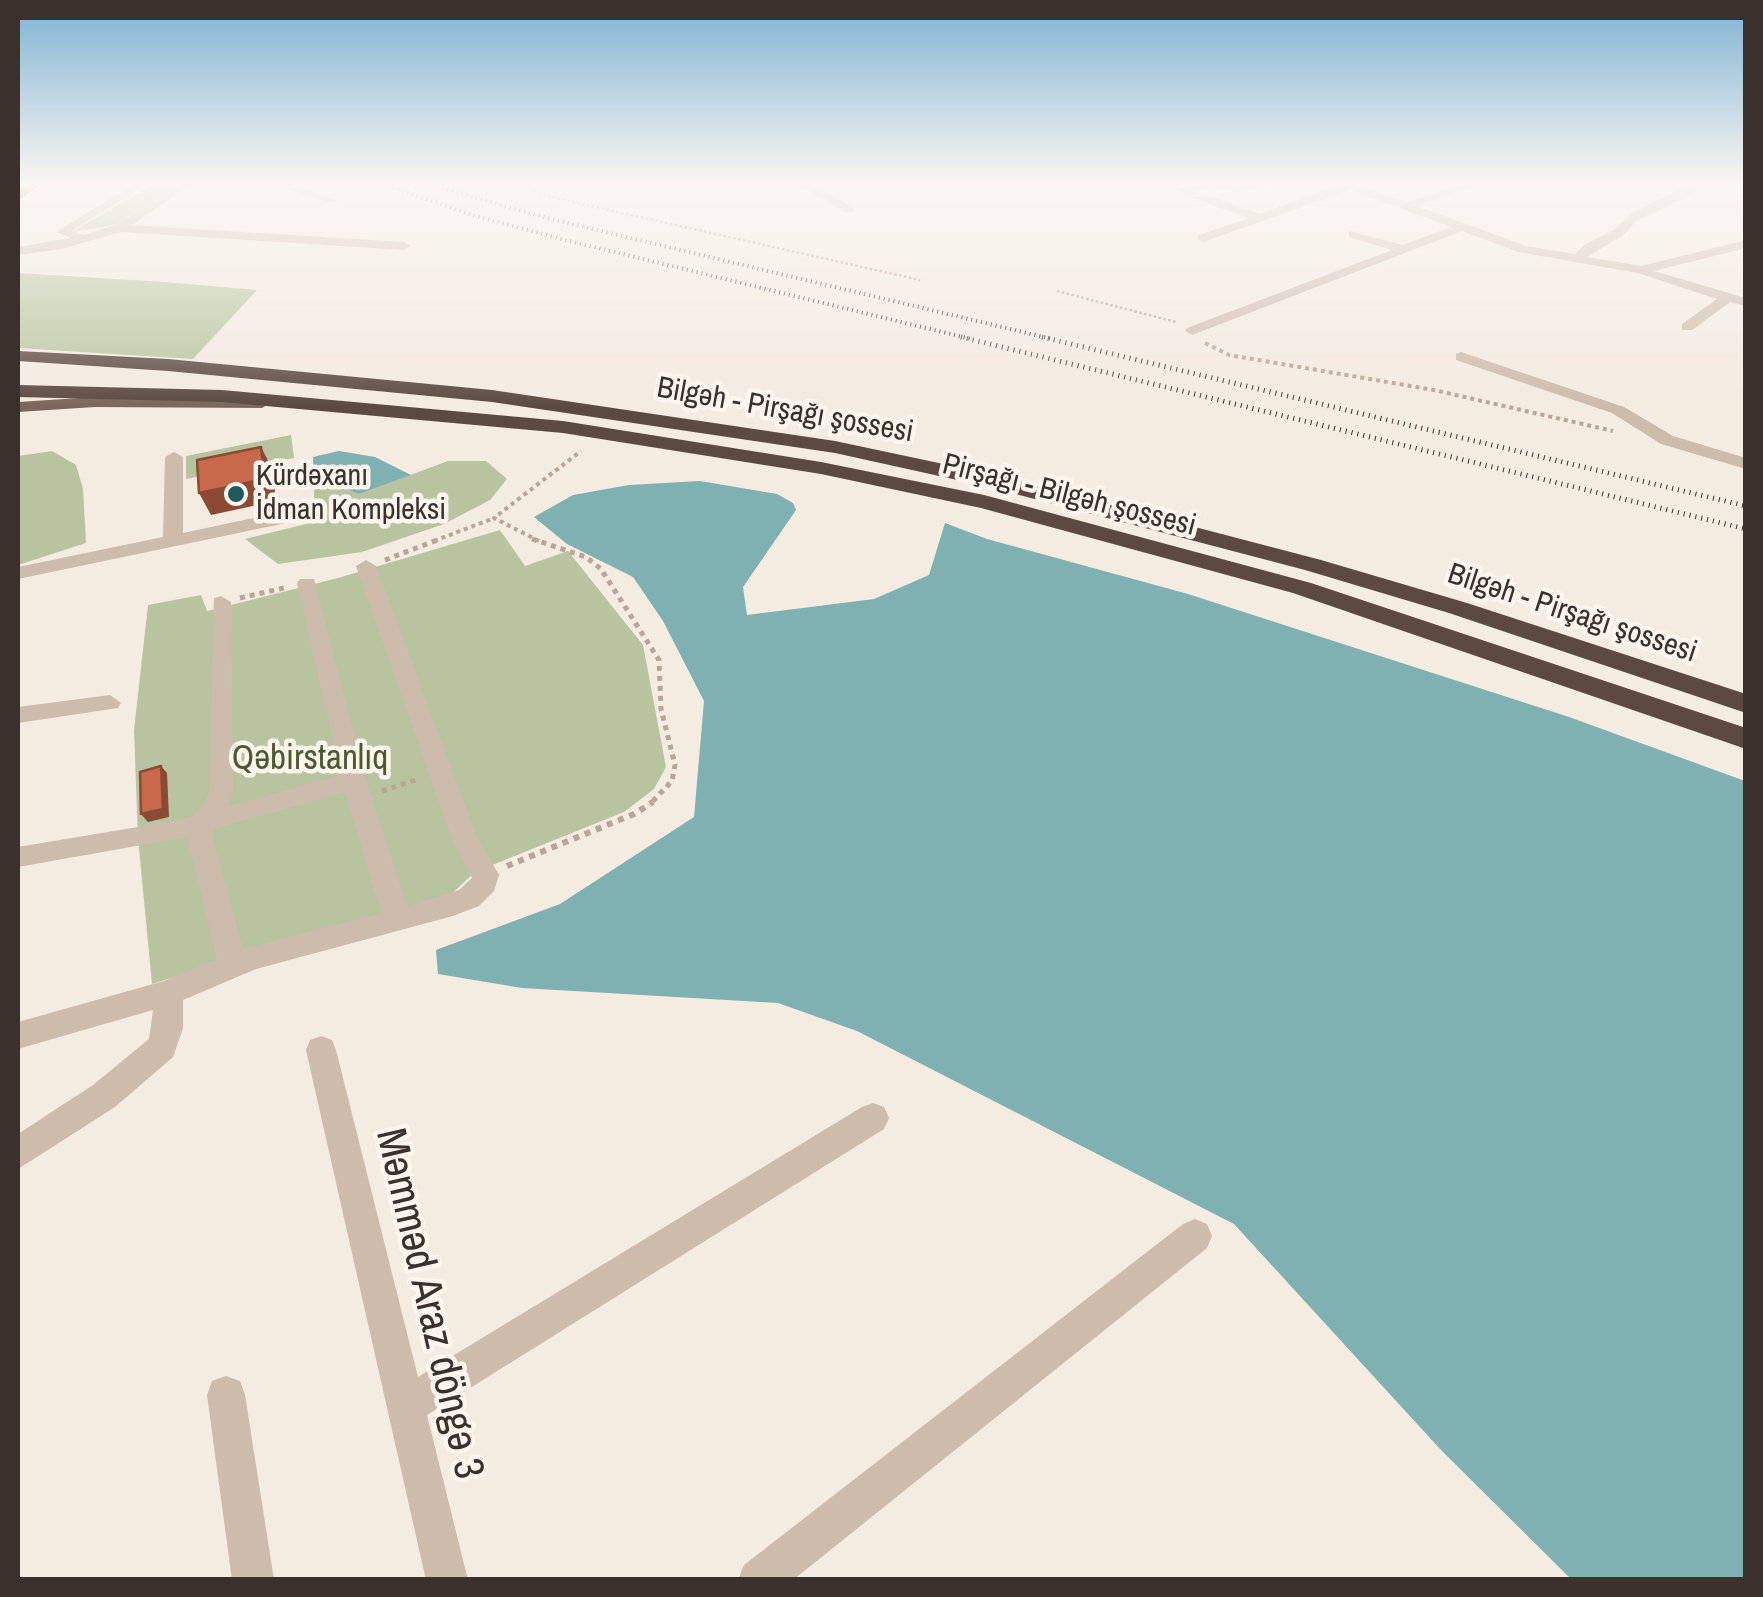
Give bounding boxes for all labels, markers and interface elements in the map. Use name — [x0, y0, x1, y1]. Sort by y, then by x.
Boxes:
street label: Bilgəh - Pirşağı şossesi — [654, 371, 916, 451]
street label: Pirşağı - Bilgəh şossesi — [939, 447, 1199, 545]
place label: Kürdəxanı İdman Kompleksi — [256, 459, 446, 530]
marker: Kürdəxanı İdman Kompleksi — [225, 483, 247, 505]
street label: Bilgəh - Pirşağı şossesi — [1443, 557, 1701, 671]
park label: Qəbirstanlıq — [232, 739, 388, 781]
street label: Məmməd Araz döngə 3 — [363, 1124, 493, 1484]

